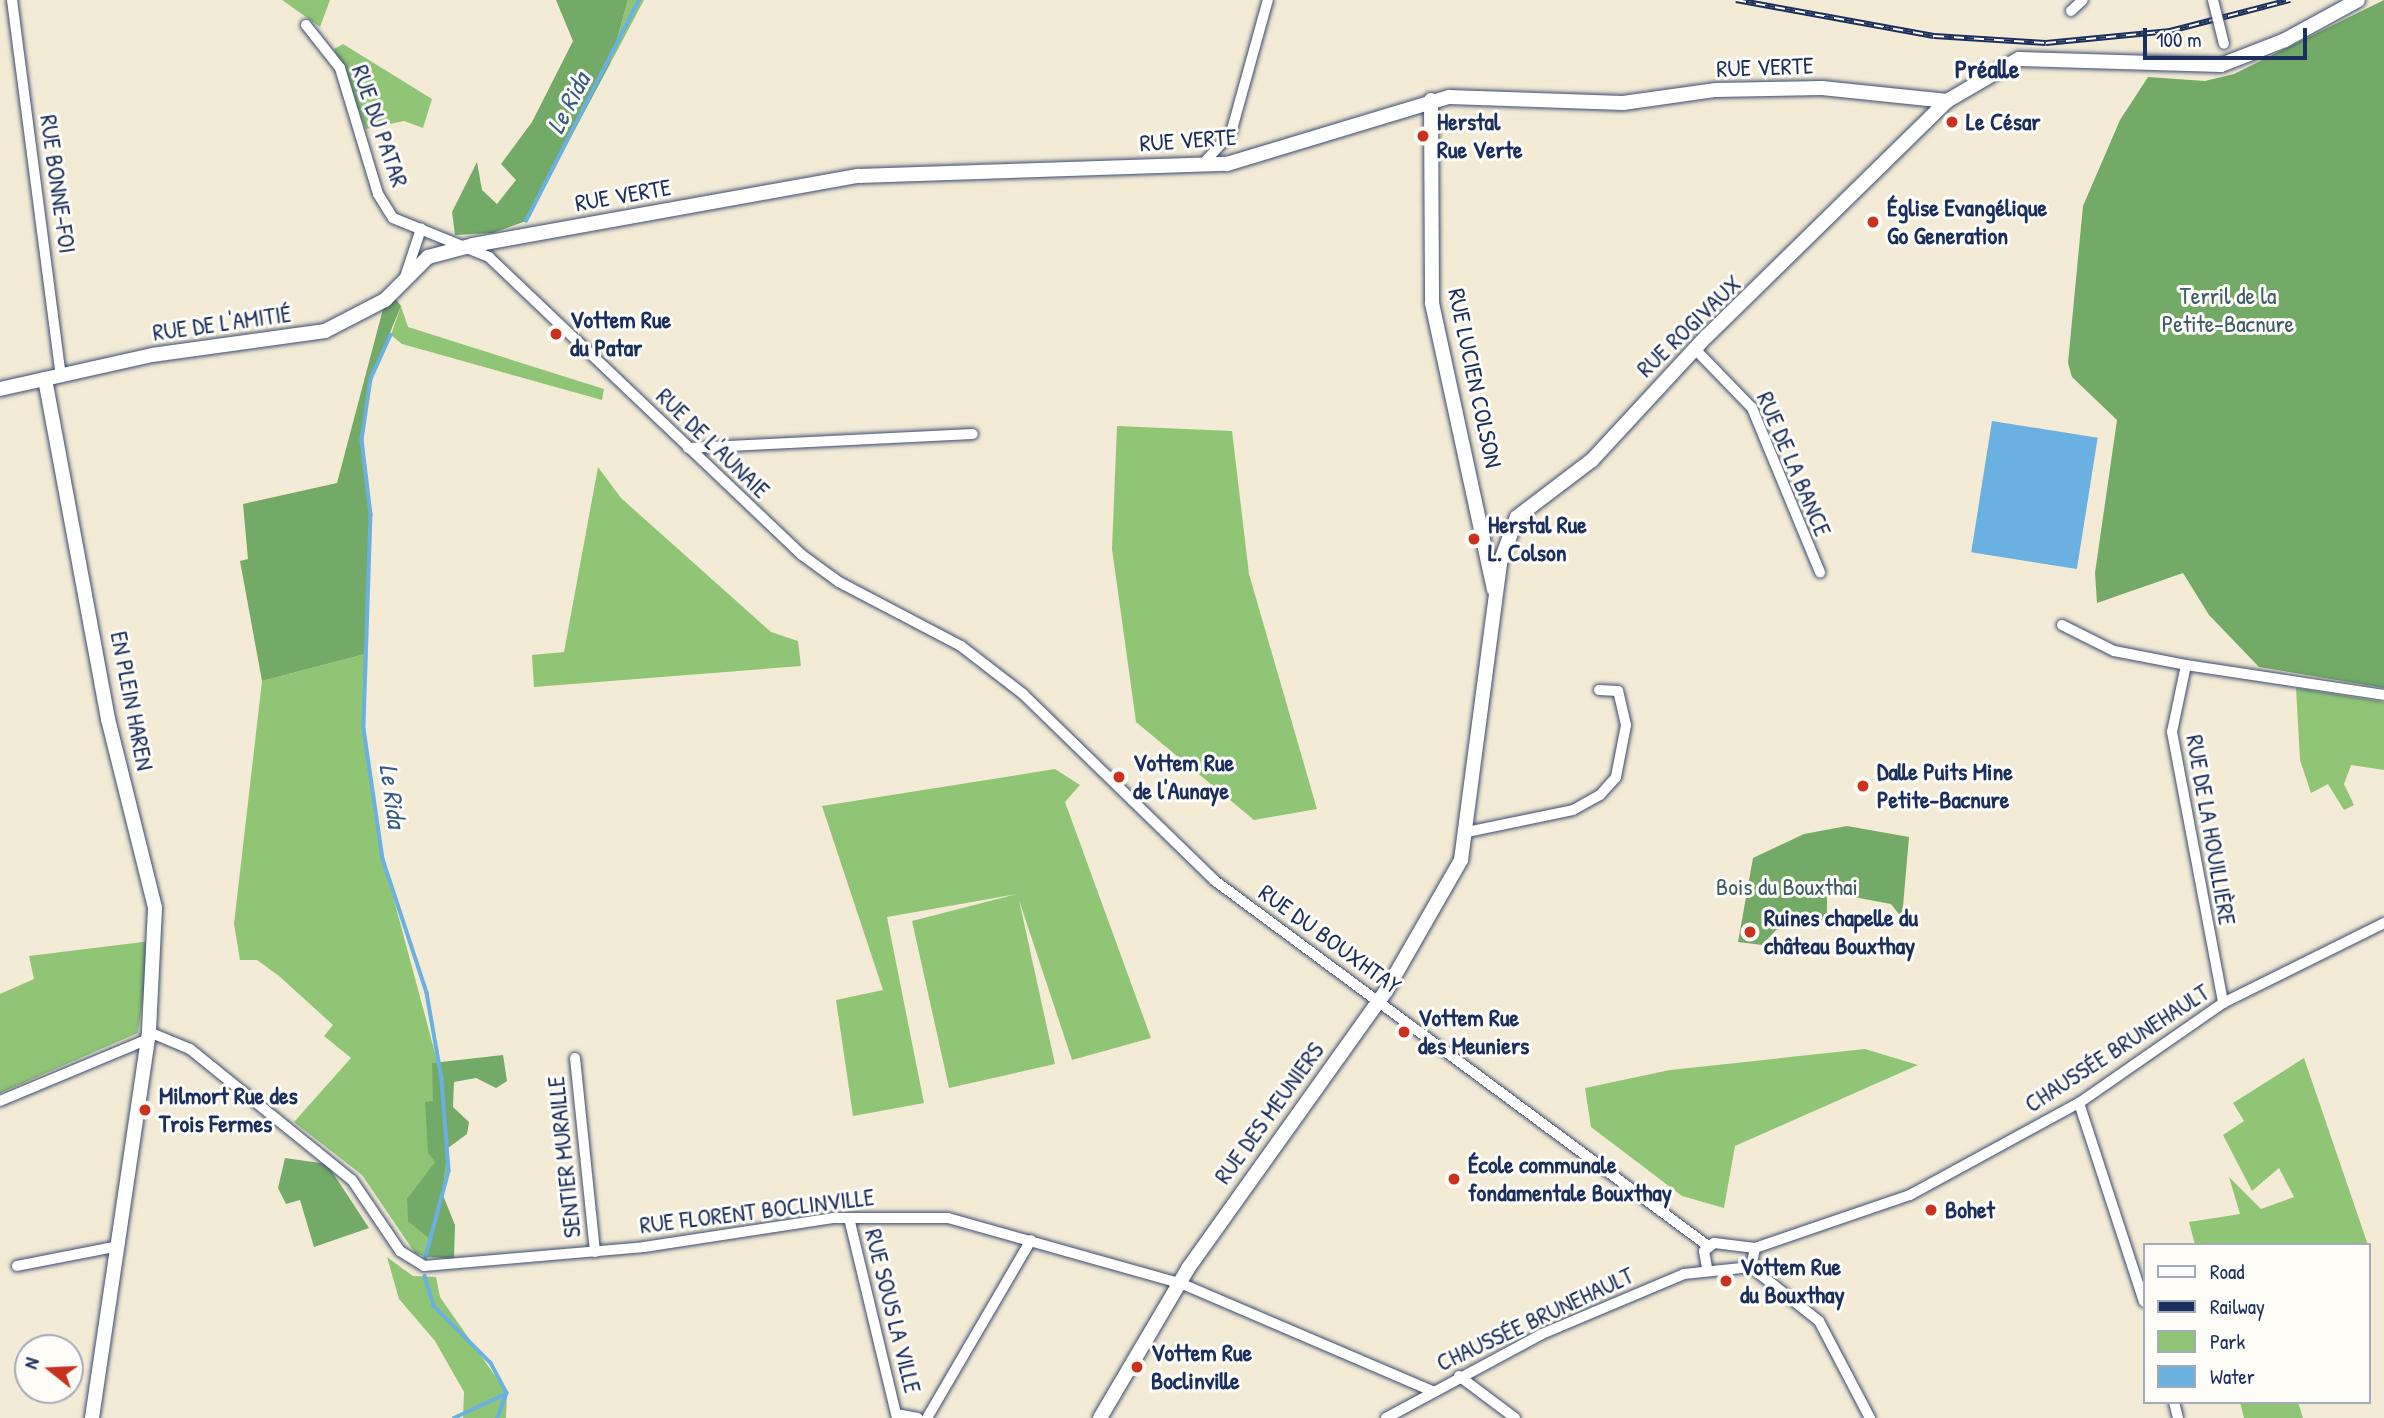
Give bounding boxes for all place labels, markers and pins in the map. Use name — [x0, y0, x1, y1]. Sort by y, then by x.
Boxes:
place label: Herstal Rue Verte — [1437, 108, 1523, 164]
place label: Le César — [1966, 108, 2041, 136]
marker: Le César — [1944, 114, 1960, 130]
marker: Herstal Rue Verte — [1415, 128, 1431, 144]
place label: Église Evangélique Go Generation — [1887, 194, 2047, 250]
marker: Église Evangélique Go Generation — [1865, 214, 1881, 230]
place label: Vottem Rue du Patar — [570, 306, 671, 362]
marker: Vottem Rue du Patar — [548, 326, 564, 342]
place label: Herstal Rue L. Colson — [1488, 511, 1587, 567]
marker: Herstal Rue L. Colson — [1466, 531, 1482, 547]
place label: Vottem Rue de l'Aunaye — [1133, 749, 1234, 805]
place label: Dalle Puits Mine Petite-Bacnure — [1877, 758, 2013, 814]
marker: Vottem Rue de l'Aunaye — [1111, 769, 1127, 785]
marker: Dalle Puits Mine Petite-Bacnure — [1855, 778, 1871, 794]
place label: Ruines chapelle du château Bouxthay — [1764, 904, 1918, 960]
marker: Ruines chapelle du château Bouxthay — [1742, 924, 1758, 940]
place label: Vottem Rue des Meuniers — [1418, 1004, 1529, 1060]
marker: Vottem Rue des Meuniers — [1396, 1024, 1412, 1040]
place label: Milmort Rue des Trois Fermes — [159, 1082, 298, 1138]
marker: Milmort Rue des Trois Fermes — [137, 1102, 153, 1118]
place label: École communale fondamentale Bouxthay — [1468, 1151, 1672, 1207]
marker: École communale fondamentale Bouxthay — [1446, 1171, 1462, 1187]
place label: Bohet — [1945, 1196, 1995, 1224]
marker: Bohet — [1923, 1202, 1939, 1218]
place label: Vottem Rue du Bouxthay — [1740, 1253, 1845, 1309]
marker: Vottem Rue du Bouxthay — [1718, 1273, 1734, 1289]
place label: Vottem Rue Boclinville — [1151, 1339, 1252, 1395]
marker: Vottem Rue Boclinville — [1129, 1359, 1145, 1375]

